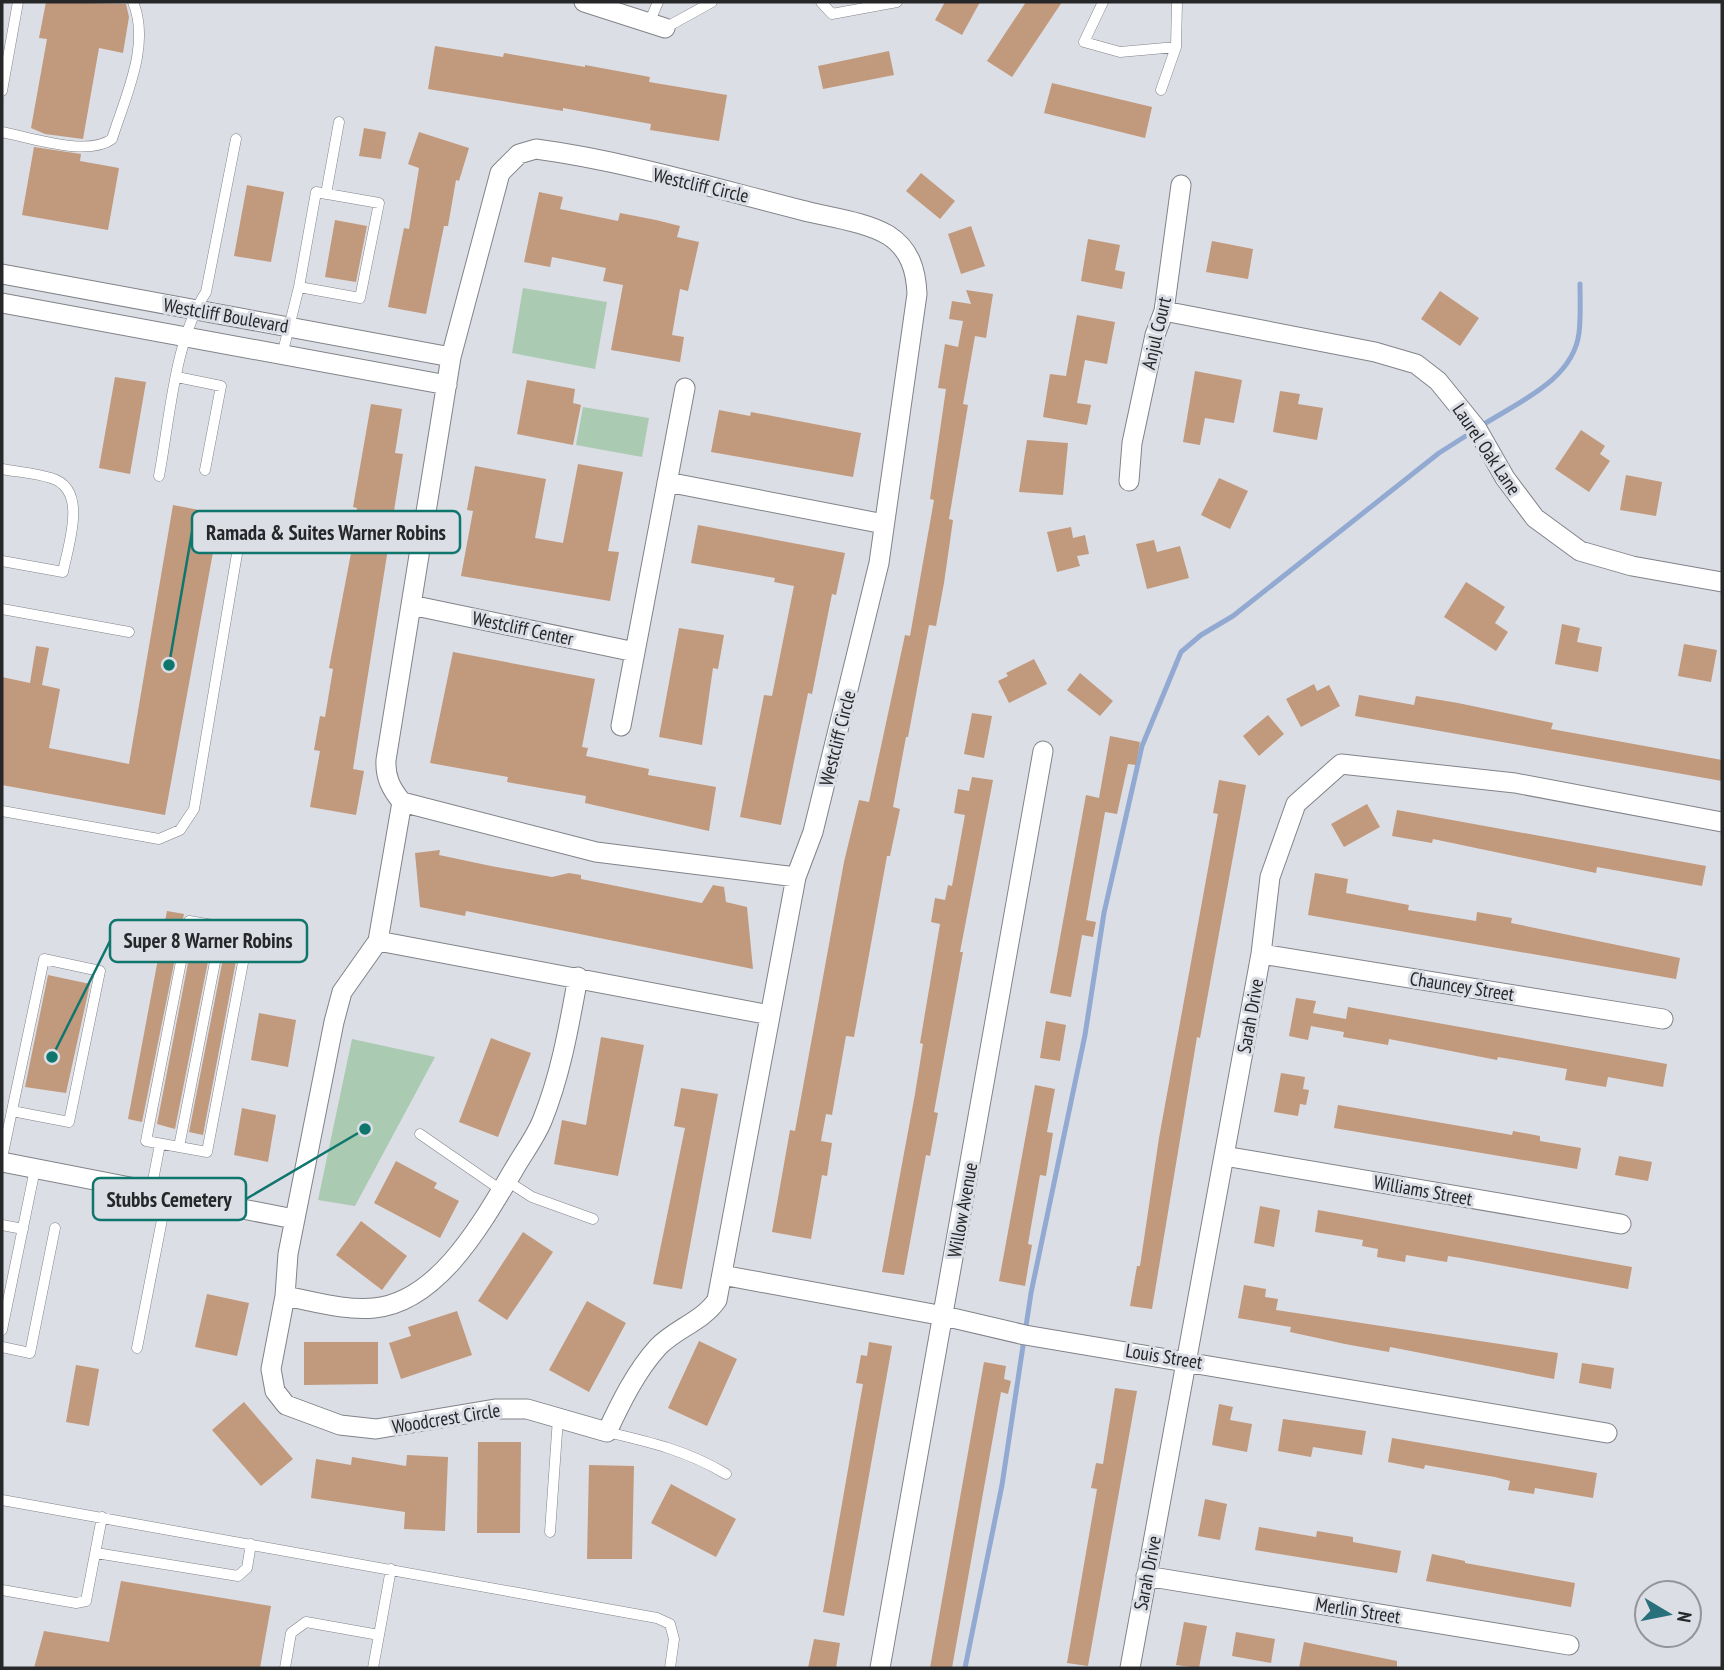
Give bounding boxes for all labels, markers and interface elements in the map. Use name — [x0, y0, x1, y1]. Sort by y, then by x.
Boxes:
street label: Westcliff Circle — [651, 162, 751, 208]
street label: Westcliff Boulevard — [162, 292, 290, 338]
street label: Anjul Court — [1136, 294, 1176, 372]
street label: Laurel Oak Lane — [1448, 399, 1526, 500]
callout: Ramada & Suites Warner Robins — [192, 511, 460, 553]
text: Ramada & Suites Warner Robins — [206, 519, 446, 546]
street label: Westcliff Center — [470, 606, 577, 651]
street label: Westcliff Circle — [814, 688, 860, 788]
callout: Super 8 Warner Robins — [110, 920, 307, 962]
text: Super 8 Warner Robins — [123, 927, 293, 954]
street label: Chauncey Street — [1408, 966, 1517, 1006]
street label: Sarah Drive — [1232, 977, 1268, 1055]
street label: Willow Avenue — [942, 1160, 982, 1259]
street label: Williams Street — [1372, 1170, 1475, 1211]
callout: Stubbs Cemetery — [93, 1178, 246, 1220]
text: Stubbs Cemetery — [106, 1186, 232, 1213]
street label: Louis Street — [1124, 1338, 1205, 1374]
street label: Woodcrest Circle — [390, 1398, 502, 1438]
street label: Sarah Drive — [1128, 1534, 1166, 1612]
north arrow — [1633, 1579, 1703, 1649]
street label: Merlin Street — [1314, 1591, 1403, 1629]
text: N — [1672, 1610, 1697, 1624]

